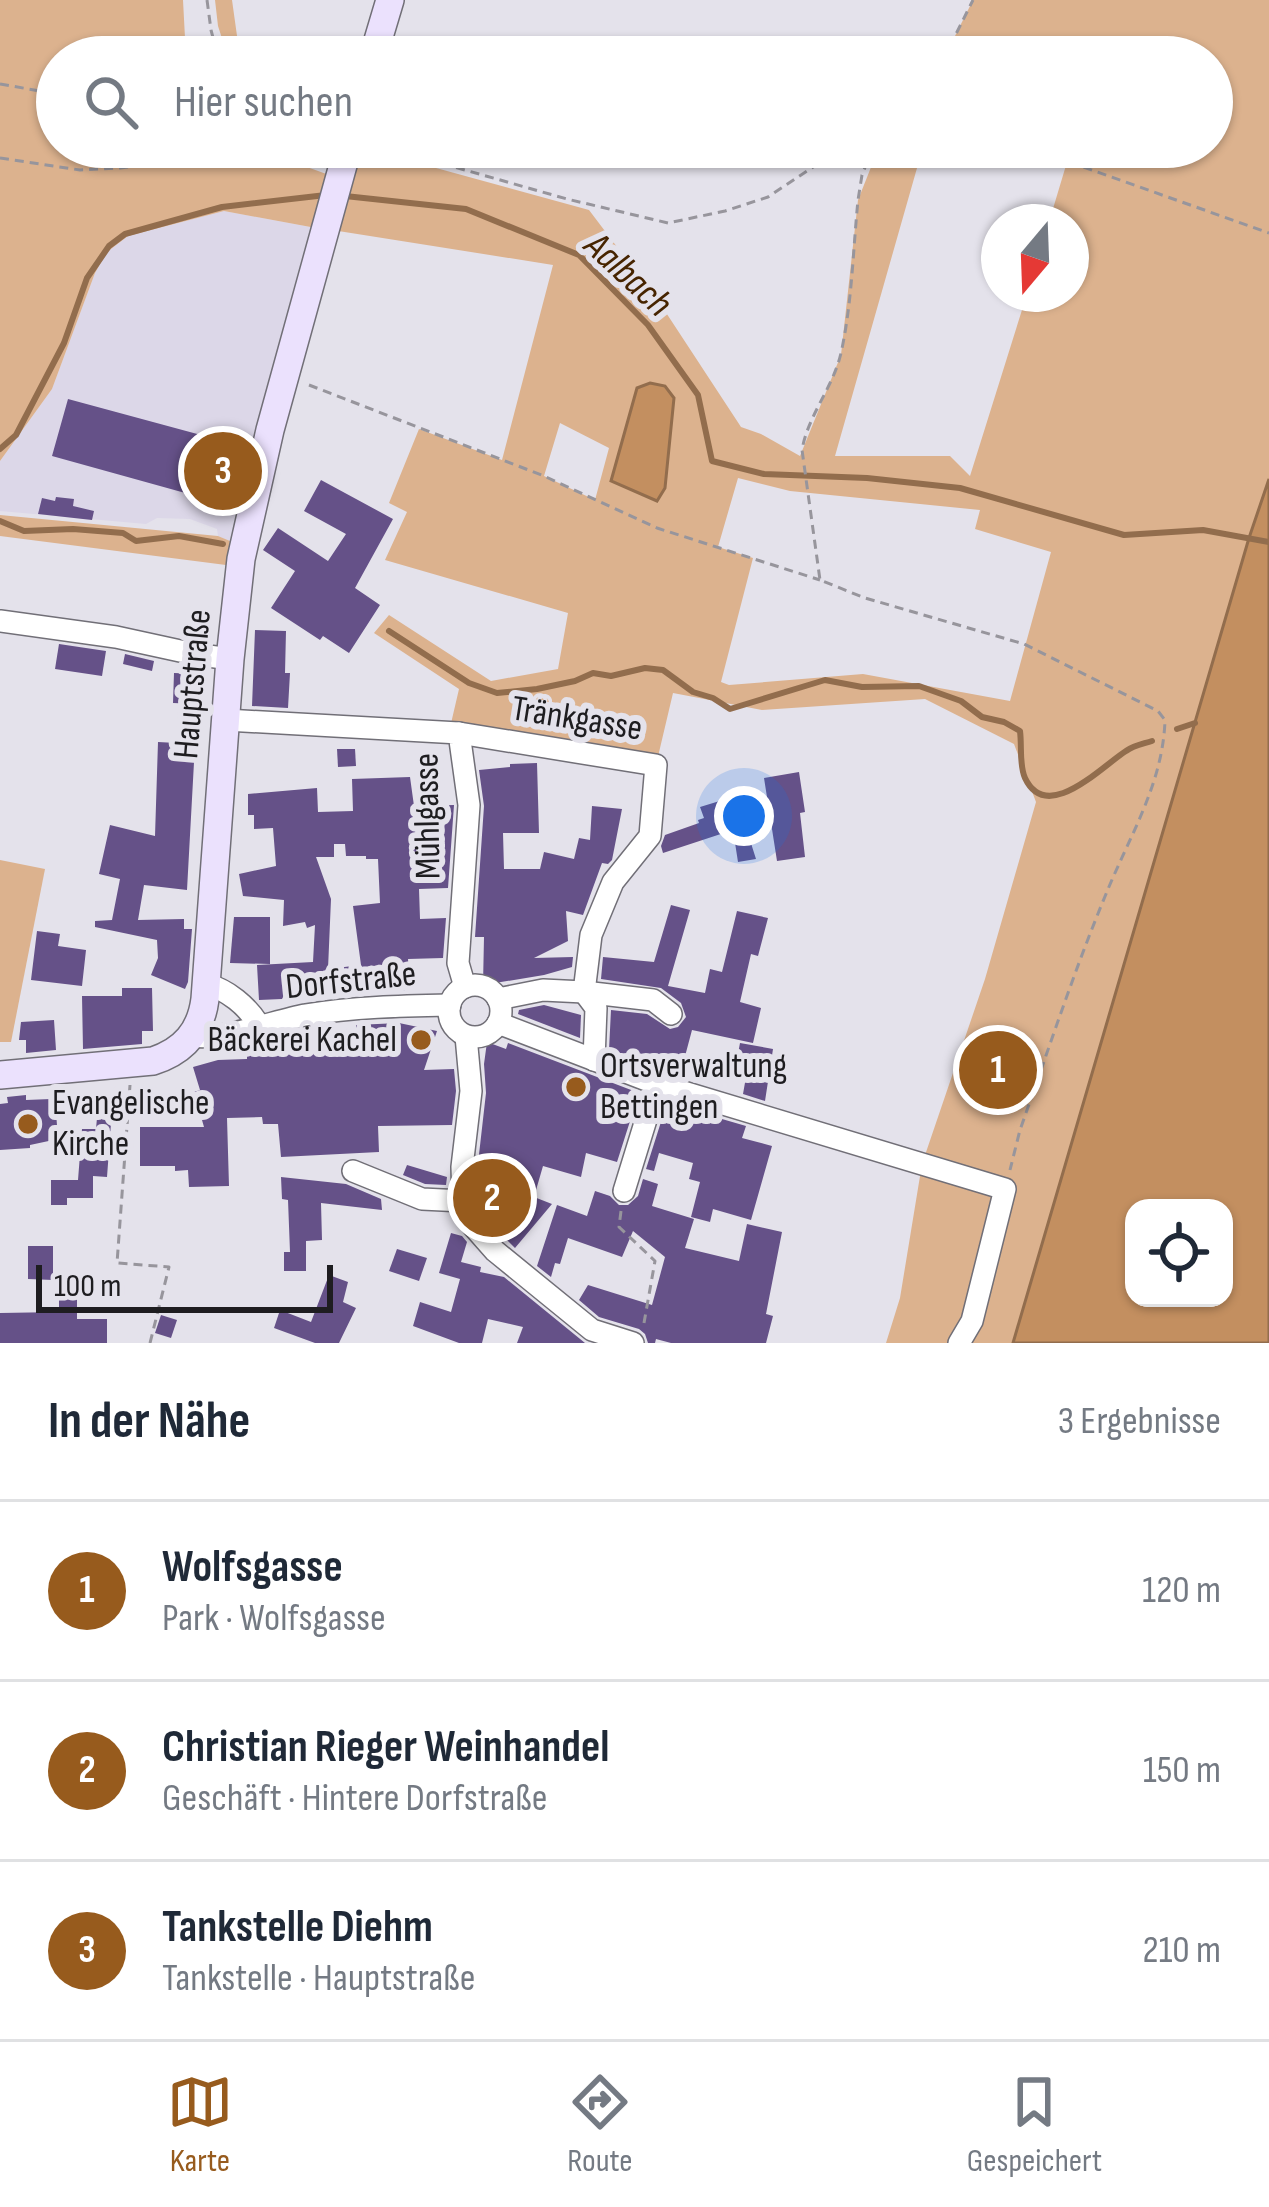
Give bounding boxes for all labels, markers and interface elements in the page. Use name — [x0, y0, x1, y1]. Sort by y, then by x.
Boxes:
search box — [36, 36, 1233, 168]
icon: search — [78, 69, 144, 135]
text: Hier suchen — [174, 75, 353, 130]
north arrow — [981, 204, 1089, 312]
water label: Aalbach — [573, 221, 682, 327]
pin: 3 — [184, 426, 262, 516]
street label: Hauptstraße — [165, 607, 221, 761]
street label: Tränkgasse — [509, 687, 645, 751]
street label: Mühlgasse — [405, 753, 451, 879]
your location — [714, 786, 774, 846]
street label: Dorfstraße — [284, 953, 418, 1009]
place label: Bäckerei Kachel — [207, 1019, 397, 1062]
pin: 1 — [959, 1025, 1037, 1115]
marker: Bäckerei Kachel — [408, 1027, 434, 1053]
place label: Ortsverwaltung Bettingen — [600, 1045, 787, 1129]
marker: Ortsverwaltung Bettingen — [563, 1074, 589, 1100]
place label: Evangelische Kirche — [52, 1082, 210, 1166]
marker: Evangelische Kirche — [15, 1111, 41, 1137]
pin: 2 — [453, 1153, 531, 1243]
map controls — [1125, 1199, 1233, 1307]
button: locate — [1125, 1199, 1233, 1307]
scale bar — [36, 1259, 333, 1312]
text: 100 m — [54, 1266, 121, 1306]
text: In der Nähe — [48, 1391, 250, 1452]
text: 3 Ergebnisse — [1058, 1398, 1221, 1445]
text: Wolfsgasse — [162, 1540, 343, 1595]
text: 1 — [79, 1567, 95, 1614]
text: 120 m — [1142, 1567, 1221, 1614]
text: Park · Wolfsgasse — [162, 1595, 386, 1642]
text: Christian Rieger Weinhandel — [162, 1720, 609, 1775]
text: 2 — [78, 1747, 96, 1794]
text: 150 m — [1143, 1747, 1221, 1794]
text: Geschäft · Hintere Dorfstraße — [162, 1775, 547, 1822]
text: Tankstelle Diehm — [162, 1900, 433, 1955]
text: 3 — [78, 1927, 96, 1974]
text: 210 m — [1143, 1927, 1221, 1974]
text: Tankstelle · Hauptstraße — [162, 1955, 475, 2002]
tab: Karte — [167, 2069, 233, 2181]
tab: Route — [567, 2069, 633, 2181]
tab: Gespeichert — [967, 2069, 1102, 2181]

